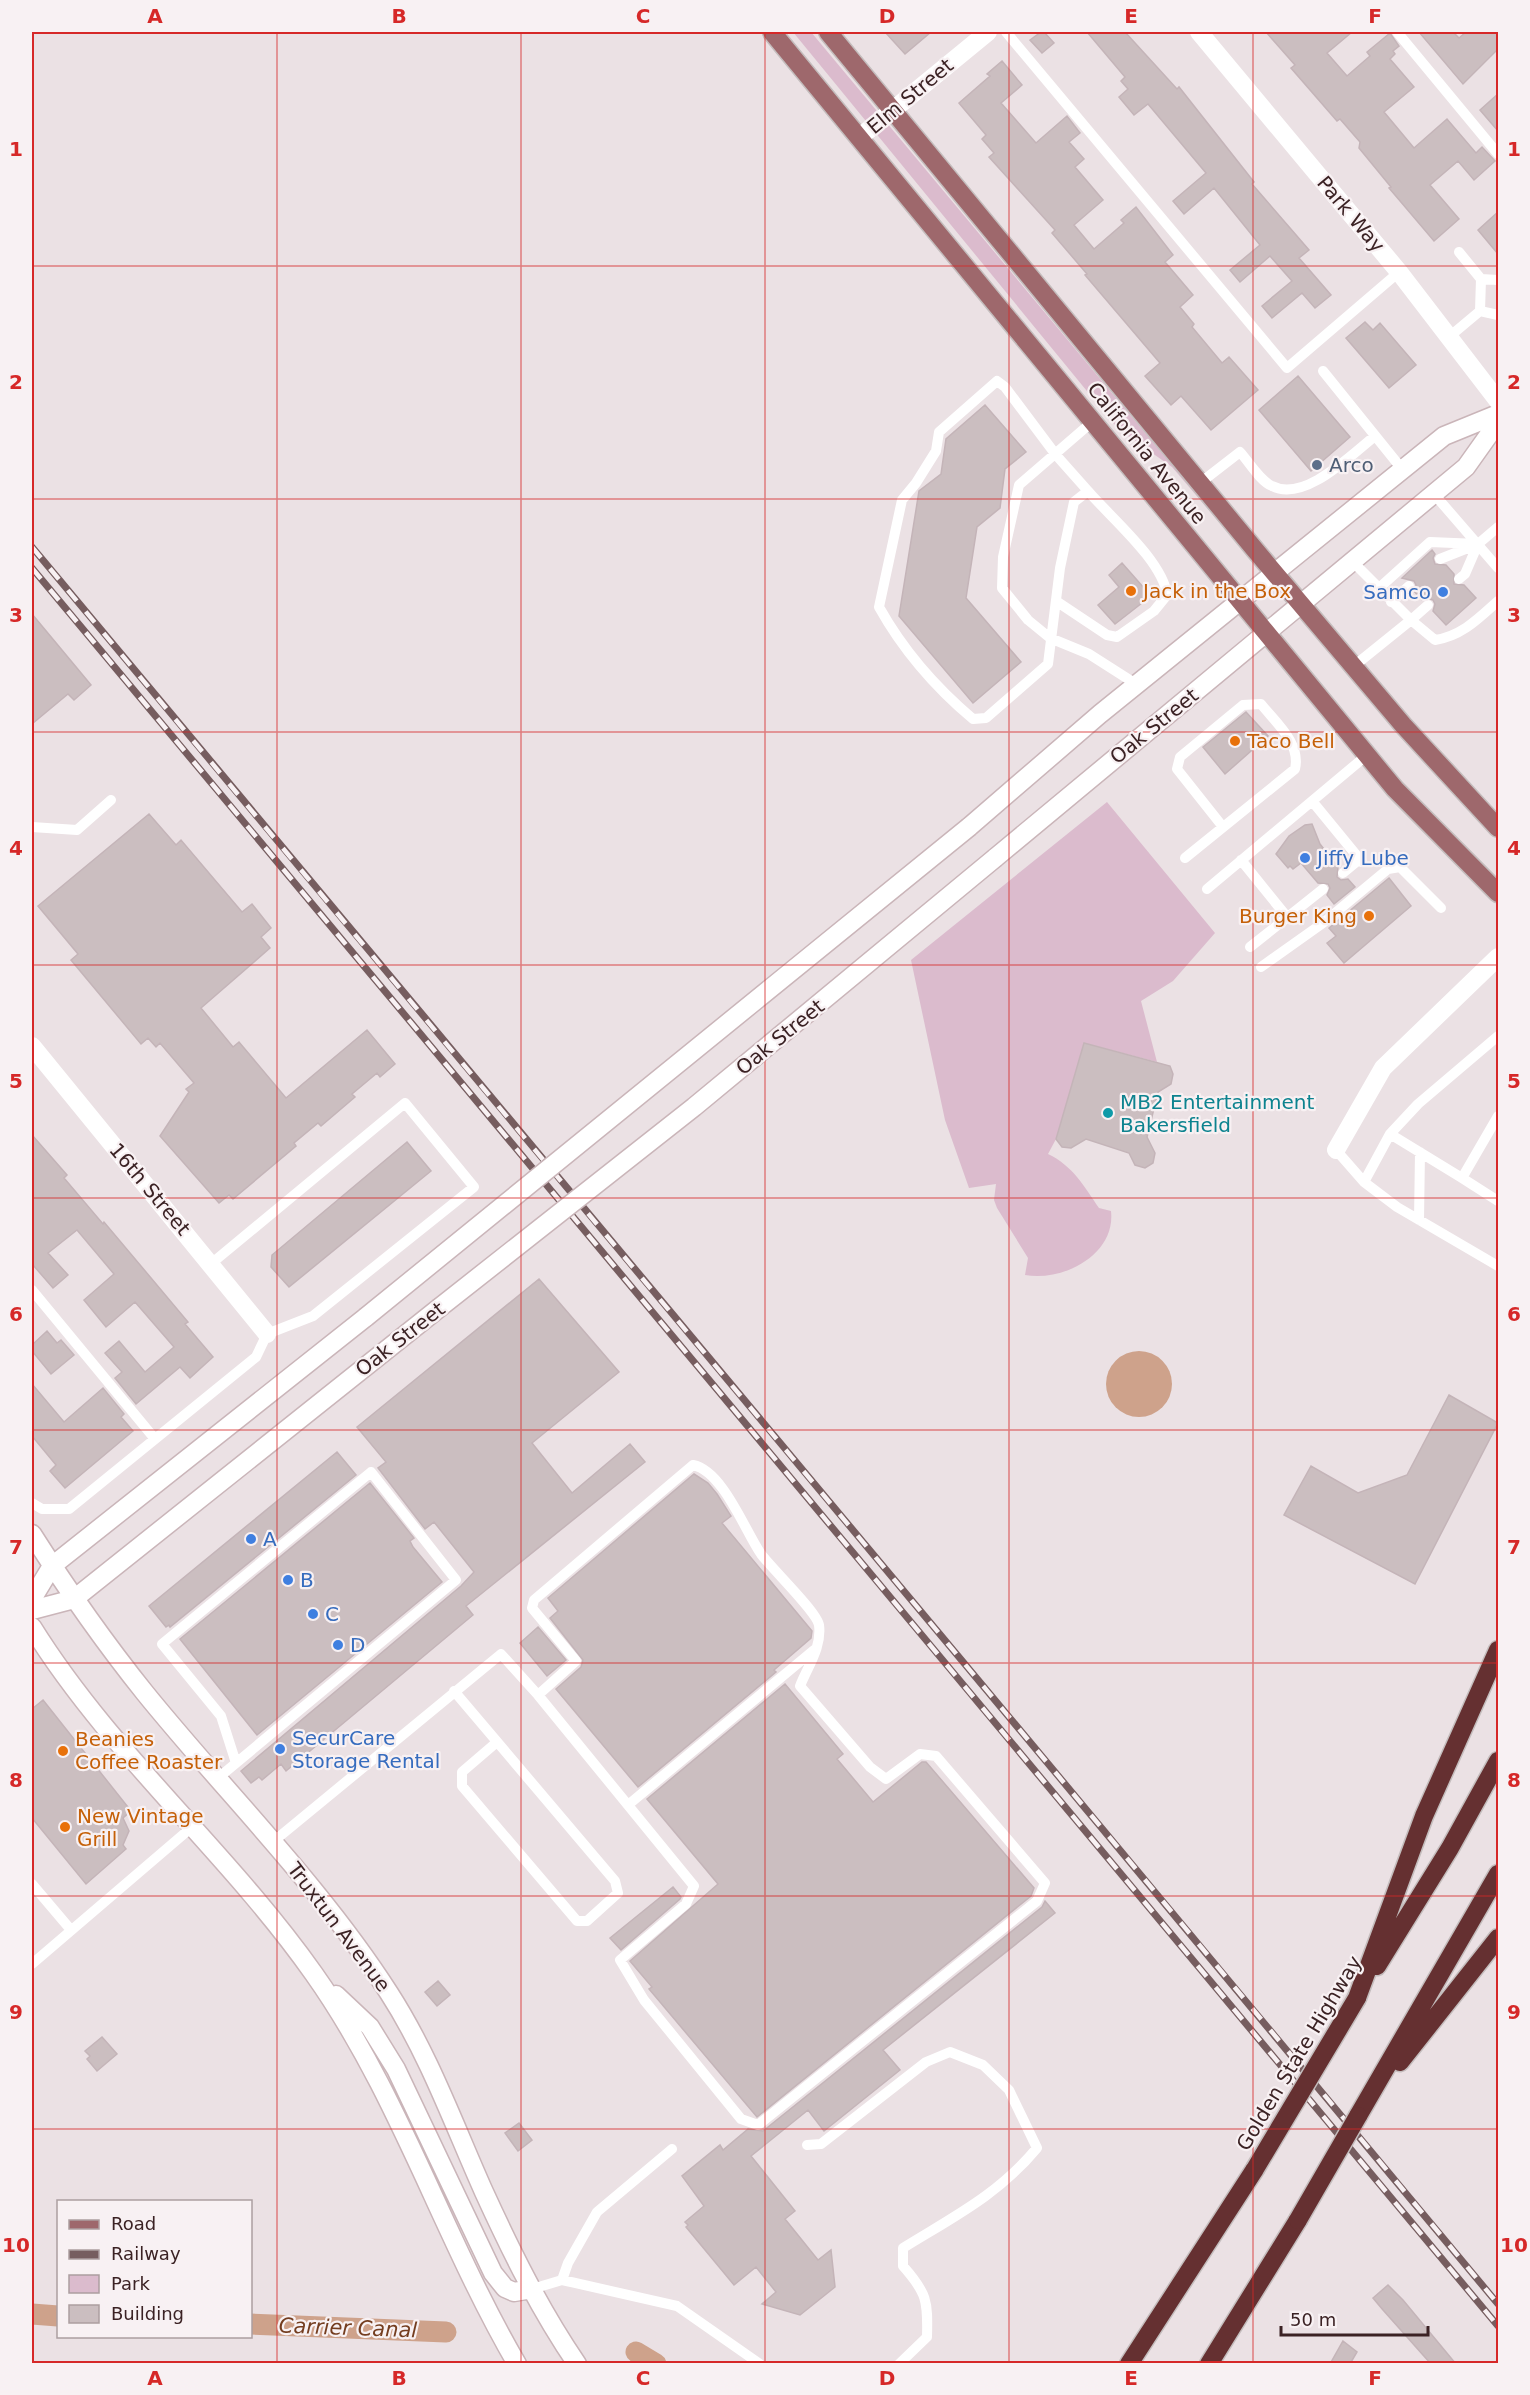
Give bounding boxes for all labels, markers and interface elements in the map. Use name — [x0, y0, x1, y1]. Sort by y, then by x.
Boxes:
text: A — [147, 4, 163, 28]
text: B — [391, 4, 407, 28]
text: C — [636, 4, 650, 28]
text: D — [879, 4, 895, 28]
text: E — [1124, 4, 1138, 28]
text: F — [1368, 4, 1382, 28]
street label: Elm Street — [862, 53, 958, 139]
text: 1 — [9, 137, 23, 161]
text: 1 — [1507, 137, 1521, 161]
street label: Park Way — [1312, 171, 1390, 257]
text: 2 — [9, 370, 23, 394]
text: 2 — [1507, 370, 1521, 394]
street label: California Avenue — [1082, 377, 1212, 529]
place label: Arco — [1329, 453, 1374, 477]
marker: Arco — [1310, 458, 1324, 472]
place label: Jack in the Box — [1141, 579, 1291, 603]
place label: Samco — [1363, 580, 1431, 604]
marker: Jack in the Box — [1124, 584, 1138, 598]
marker: Samco — [1436, 585, 1450, 599]
text: 3 — [9, 603, 23, 627]
text: 3 — [1507, 603, 1521, 627]
street label: Oak Street — [1105, 683, 1203, 769]
place label: Taco Bell — [1246, 729, 1335, 753]
marker: Taco Bell — [1228, 734, 1242, 748]
text: 4 — [9, 836, 23, 860]
text: 4 — [1507, 836, 1521, 860]
place label: Jiffy Lube — [1315, 846, 1409, 870]
marker: Jiffy Lube — [1298, 851, 1312, 865]
place label: Burger King — [1239, 904, 1357, 928]
marker: Burger King — [1362, 909, 1376, 923]
street label: Oak Street — [731, 994, 829, 1080]
text: 5 — [9, 1069, 23, 1093]
text: 5 — [1507, 1069, 1521, 1093]
place label: MB2 Entertainment Bakersfield — [1120, 1090, 1315, 1137]
marker: MB2 Entertainment Bakersfield — [1101, 1106, 1115, 1120]
street label: 16th Street — [104, 1138, 196, 1240]
street label: Oak Street — [351, 1297, 450, 1381]
text: 6 — [9, 1302, 23, 1326]
text: 6 — [1507, 1302, 1521, 1326]
place label: A — [263, 1527, 277, 1551]
marker: A — [244, 1532, 258, 1546]
text: 7 — [9, 1535, 23, 1559]
text: 7 — [1507, 1535, 1521, 1559]
place label: B — [300, 1568, 314, 1592]
marker: B — [281, 1573, 295, 1587]
place label: C — [325, 1602, 339, 1626]
marker: C — [306, 1607, 320, 1621]
place label: D — [350, 1633, 365, 1657]
marker: D — [331, 1638, 345, 1652]
place label: SecurCare Storage Rental — [292, 1726, 440, 1773]
place label: Beanies Coffee Roaster — [75, 1727, 223, 1774]
marker: SecurCare Storage Rental — [273, 1742, 287, 1756]
marker: Beanies Coffee Roaster — [56, 1744, 70, 1758]
text: 8 — [9, 1768, 23, 1792]
text: 8 — [1507, 1768, 1521, 1792]
place label: New Vintage Grill — [77, 1804, 204, 1851]
marker: New Vintage Grill — [58, 1820, 72, 1834]
street label: Truxtun Avenue — [282, 1857, 395, 1996]
street label: Golden State Highway — [1231, 1951, 1367, 2155]
text: 9 — [9, 2000, 23, 2024]
text: 9 — [1507, 2000, 1521, 2024]
legend — [57, 2200, 252, 2338]
text: Road — [111, 2213, 156, 2234]
text: 10 — [2, 2233, 30, 2257]
text: 10 — [1500, 2233, 1528, 2257]
text: Railway — [111, 2243, 181, 2264]
text: Park — [111, 2273, 150, 2294]
scale bar — [1281, 2299, 1428, 2337]
text: Building — [111, 2303, 184, 2324]
text: 50 m — [1290, 2309, 1336, 2330]
water label: Carrier Canal — [278, 2314, 418, 2342]
text: A — [147, 2366, 163, 2390]
text: B — [391, 2366, 407, 2390]
text: C — [636, 2366, 650, 2390]
text: D — [879, 2366, 895, 2390]
text: E — [1124, 2366, 1138, 2390]
text: F — [1368, 2366, 1382, 2390]

